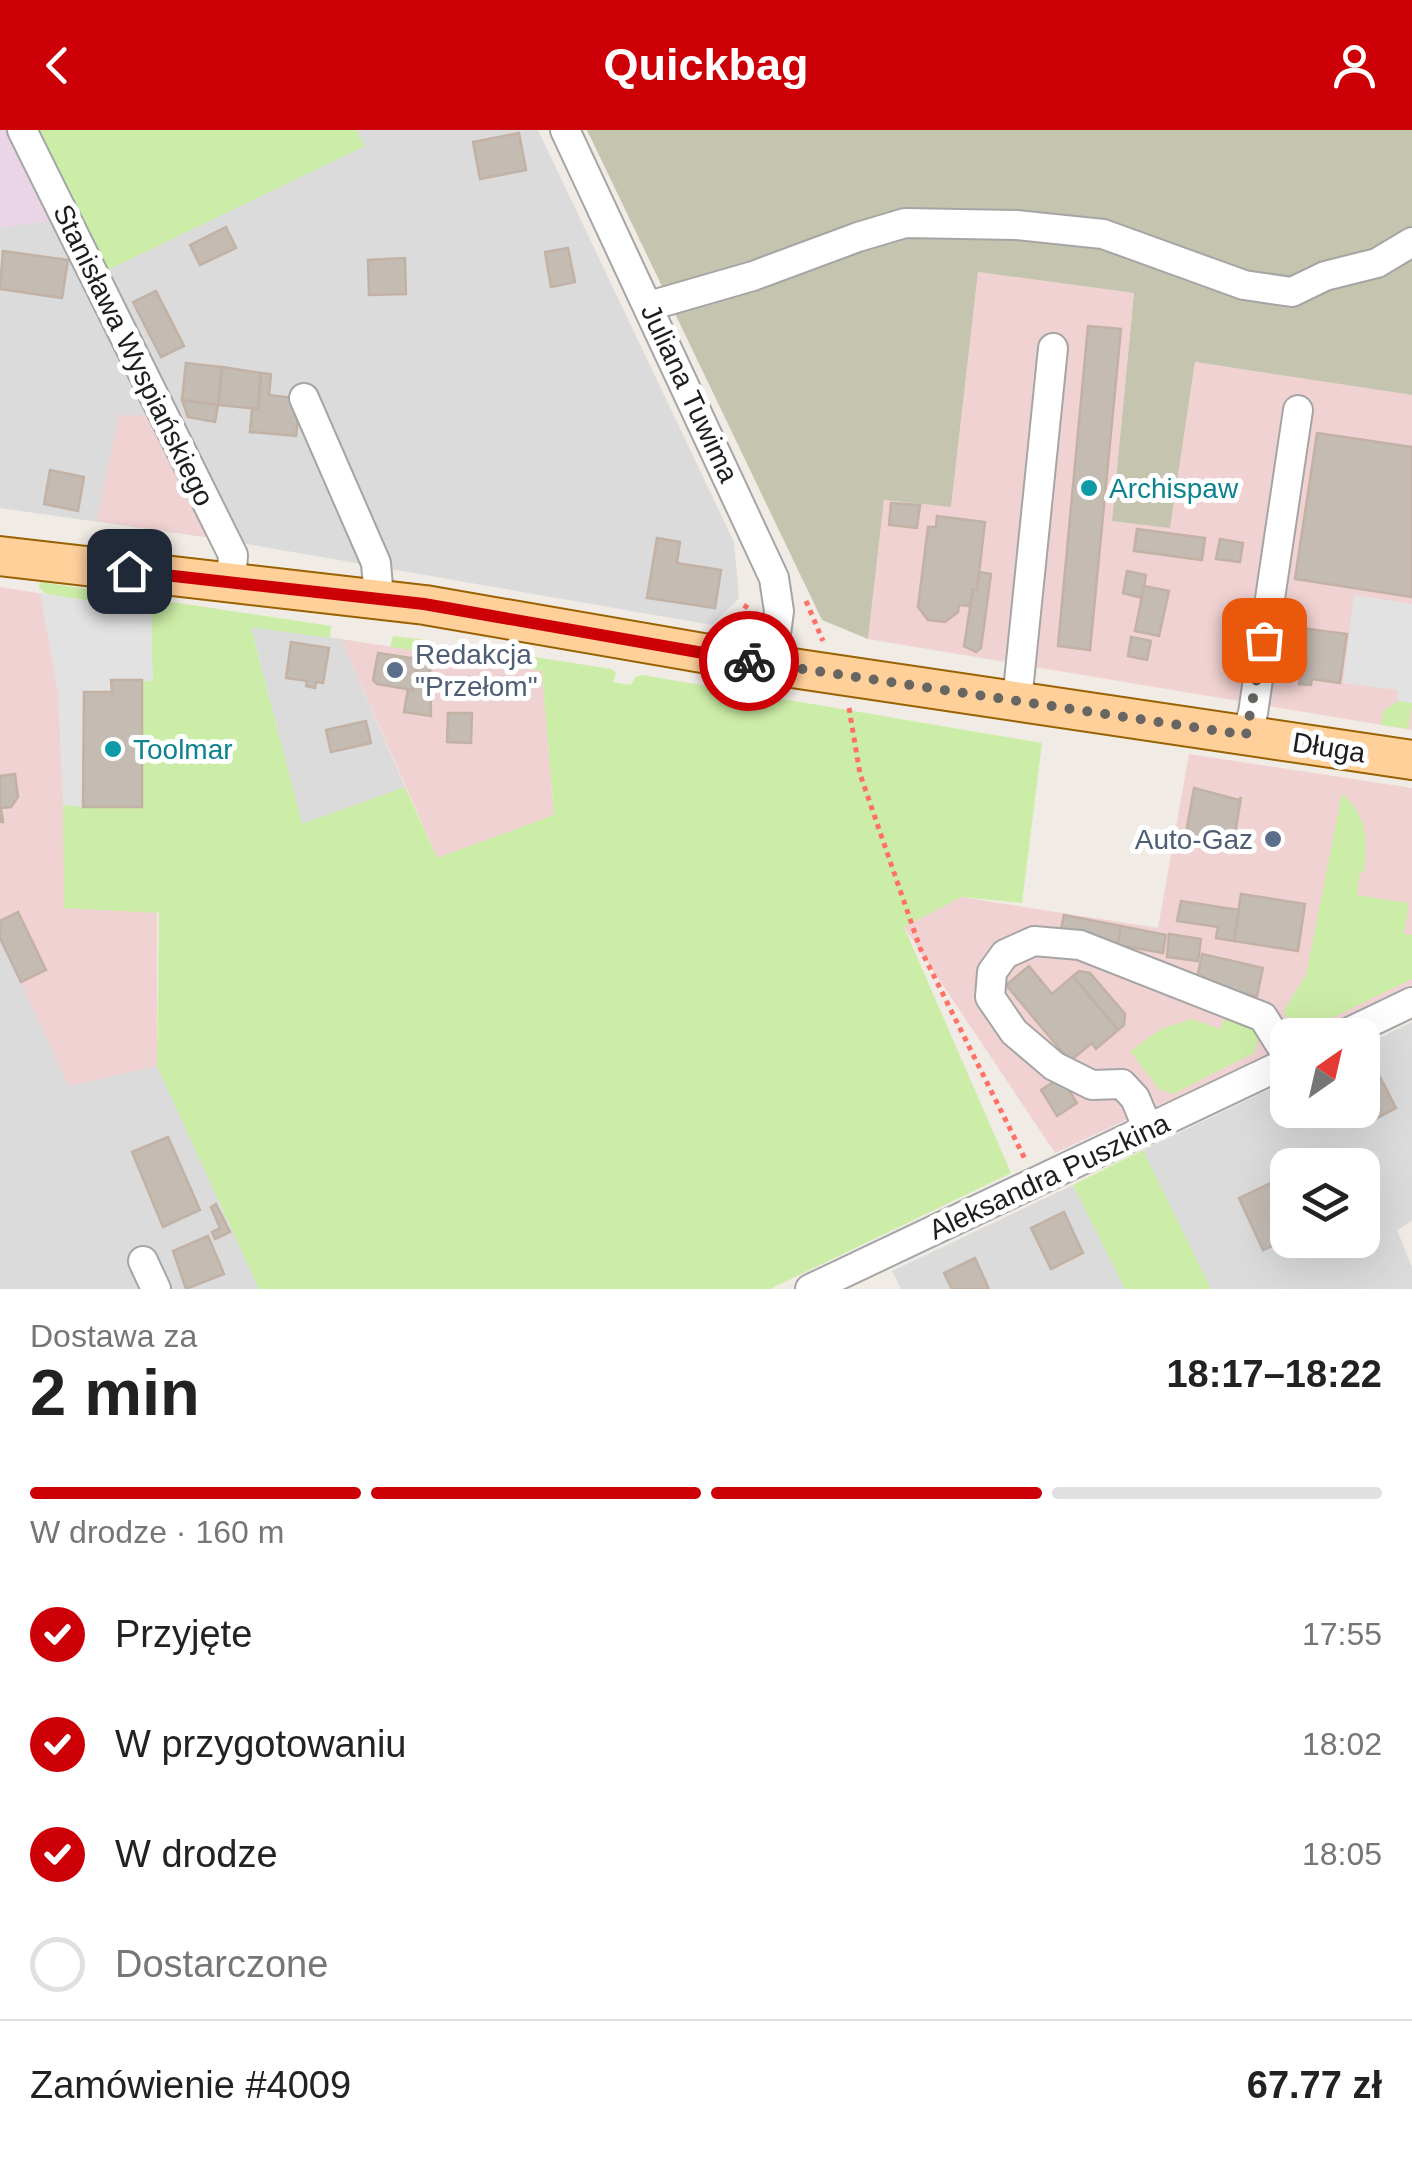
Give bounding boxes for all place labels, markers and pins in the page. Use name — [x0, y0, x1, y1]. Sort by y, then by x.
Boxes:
place label: Archispaw — [1109, 473, 1239, 504]
marker: Archispaw — [1078, 477, 1100, 499]
pin — [87, 529, 172, 614]
pin — [1222, 598, 1307, 683]
place label: Redakcja "Przełom" — [415, 639, 538, 702]
marker: Redakcja "Przełom" — [384, 659, 406, 681]
place label: Toolmar — [133, 734, 233, 765]
marker: Toolmar — [102, 738, 124, 760]
place label: Auto-Gaz — [1135, 824, 1253, 855]
marker: Auto-Gaz — [1262, 828, 1284, 850]

